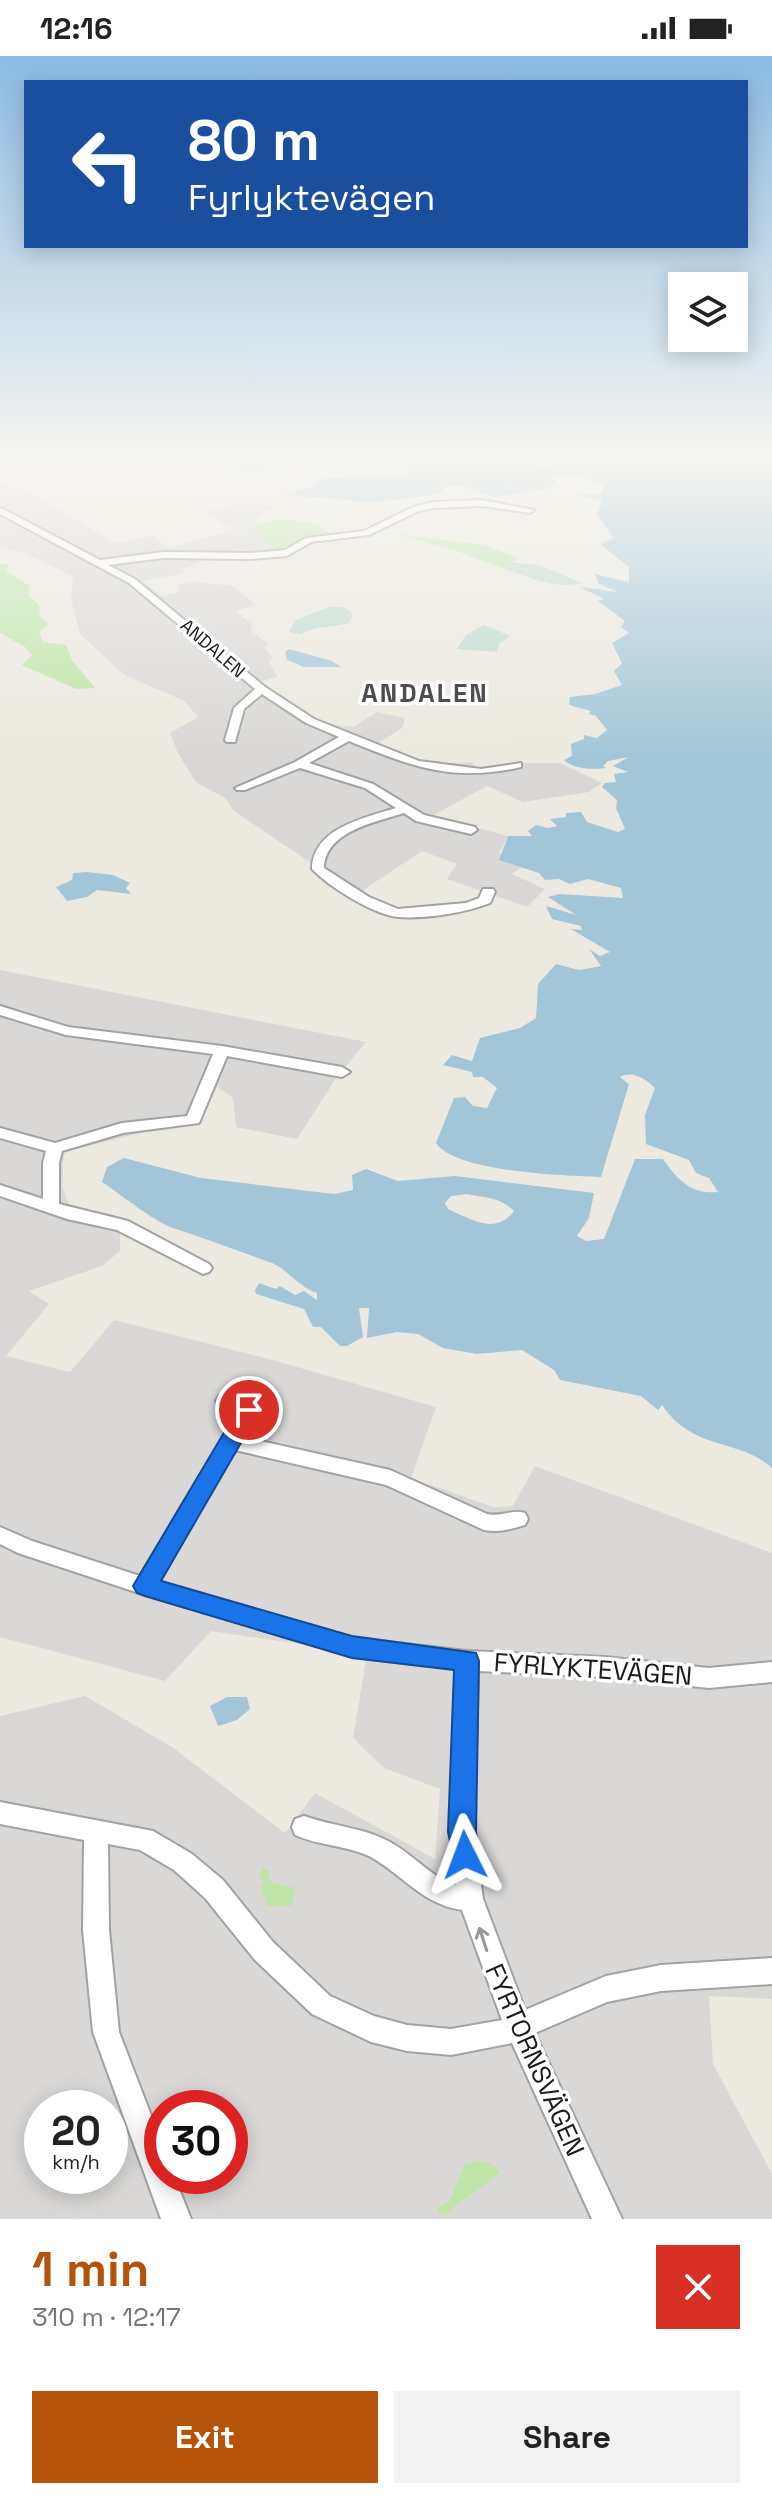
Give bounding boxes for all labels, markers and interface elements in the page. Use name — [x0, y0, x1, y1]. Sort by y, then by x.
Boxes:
text: 12:16 — [40, 9, 112, 48]
text: 80 m — [188, 105, 320, 176]
icon: left — [56, 112, 160, 216]
text: Fyrlyktevägen — [188, 175, 435, 221]
map controls — [668, 272, 748, 352]
button: layers — [668, 272, 748, 352]
street label: ANDALEN — [176, 614, 250, 682]
district label: ANDALEN — [361, 676, 489, 710]
pin — [215, 1376, 283, 1444]
icon: arrive — [227, 1388, 271, 1432]
street label: FYRLYKTEVÄGEN — [493, 1645, 693, 1693]
position arrow — [423, 1813, 507, 1897]
one-way arrow — [475, 1926, 490, 1952]
street label: FYRTORNSVÄGEN — [477, 1958, 593, 2162]
speed limit sign: 30 — [144, 2090, 248, 2194]
text: 20 — [51, 2106, 101, 2157]
text: km/h — [52, 2149, 100, 2175]
text: 1 min — [32, 2239, 149, 2300]
button: close — [656, 2245, 740, 2329]
text: 310 m · 12:17 — [32, 2300, 181, 2334]
button: Exit — [32, 2391, 378, 2483]
button: Share — [394, 2391, 740, 2483]

